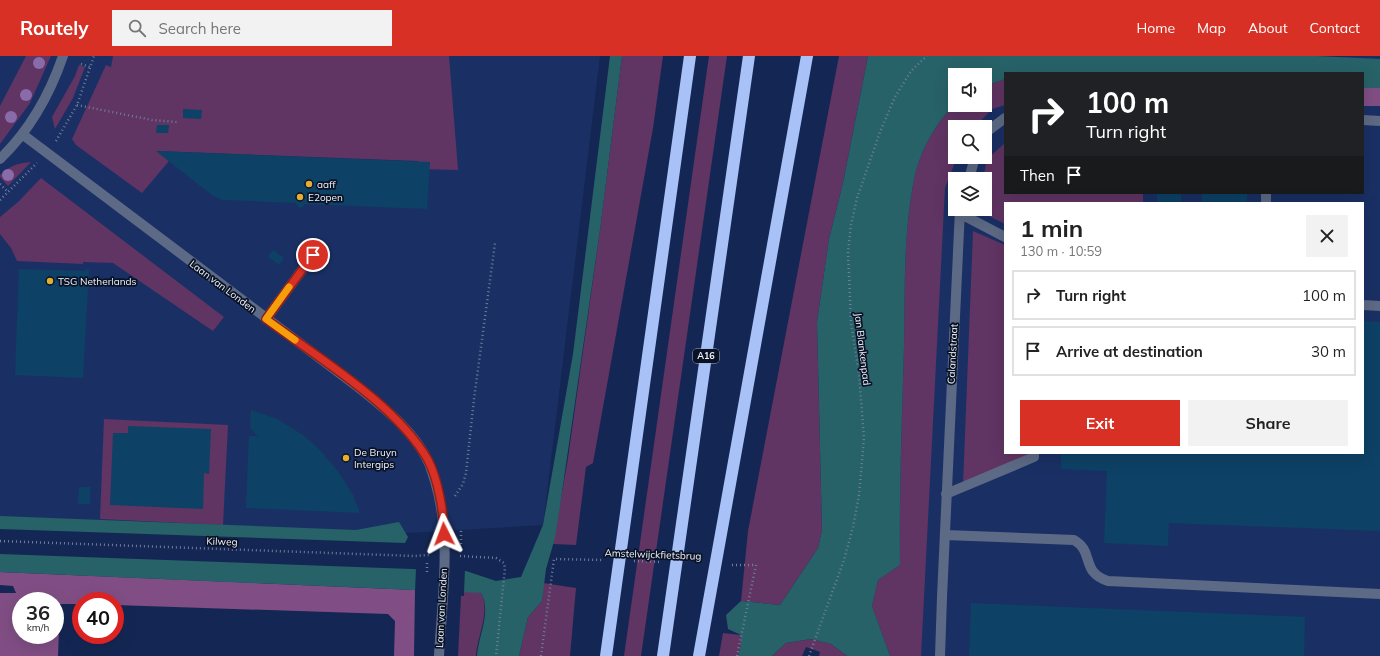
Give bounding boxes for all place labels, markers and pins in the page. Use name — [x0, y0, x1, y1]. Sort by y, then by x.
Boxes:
place label: aaff — [317, 178, 336, 191]
marker: aaff — [304, 179, 314, 189]
place label: E2open — [308, 191, 343, 204]
marker: E2open — [295, 192, 305, 202]
pin — [296, 238, 330, 272]
place label: TSG Netherlands — [58, 275, 137, 288]
marker: TSG Netherlands — [45, 276, 55, 286]
place label: De Bruyn Intergips — [354, 446, 397, 471]
marker: De Bruyn Intergips — [341, 453, 351, 463]

